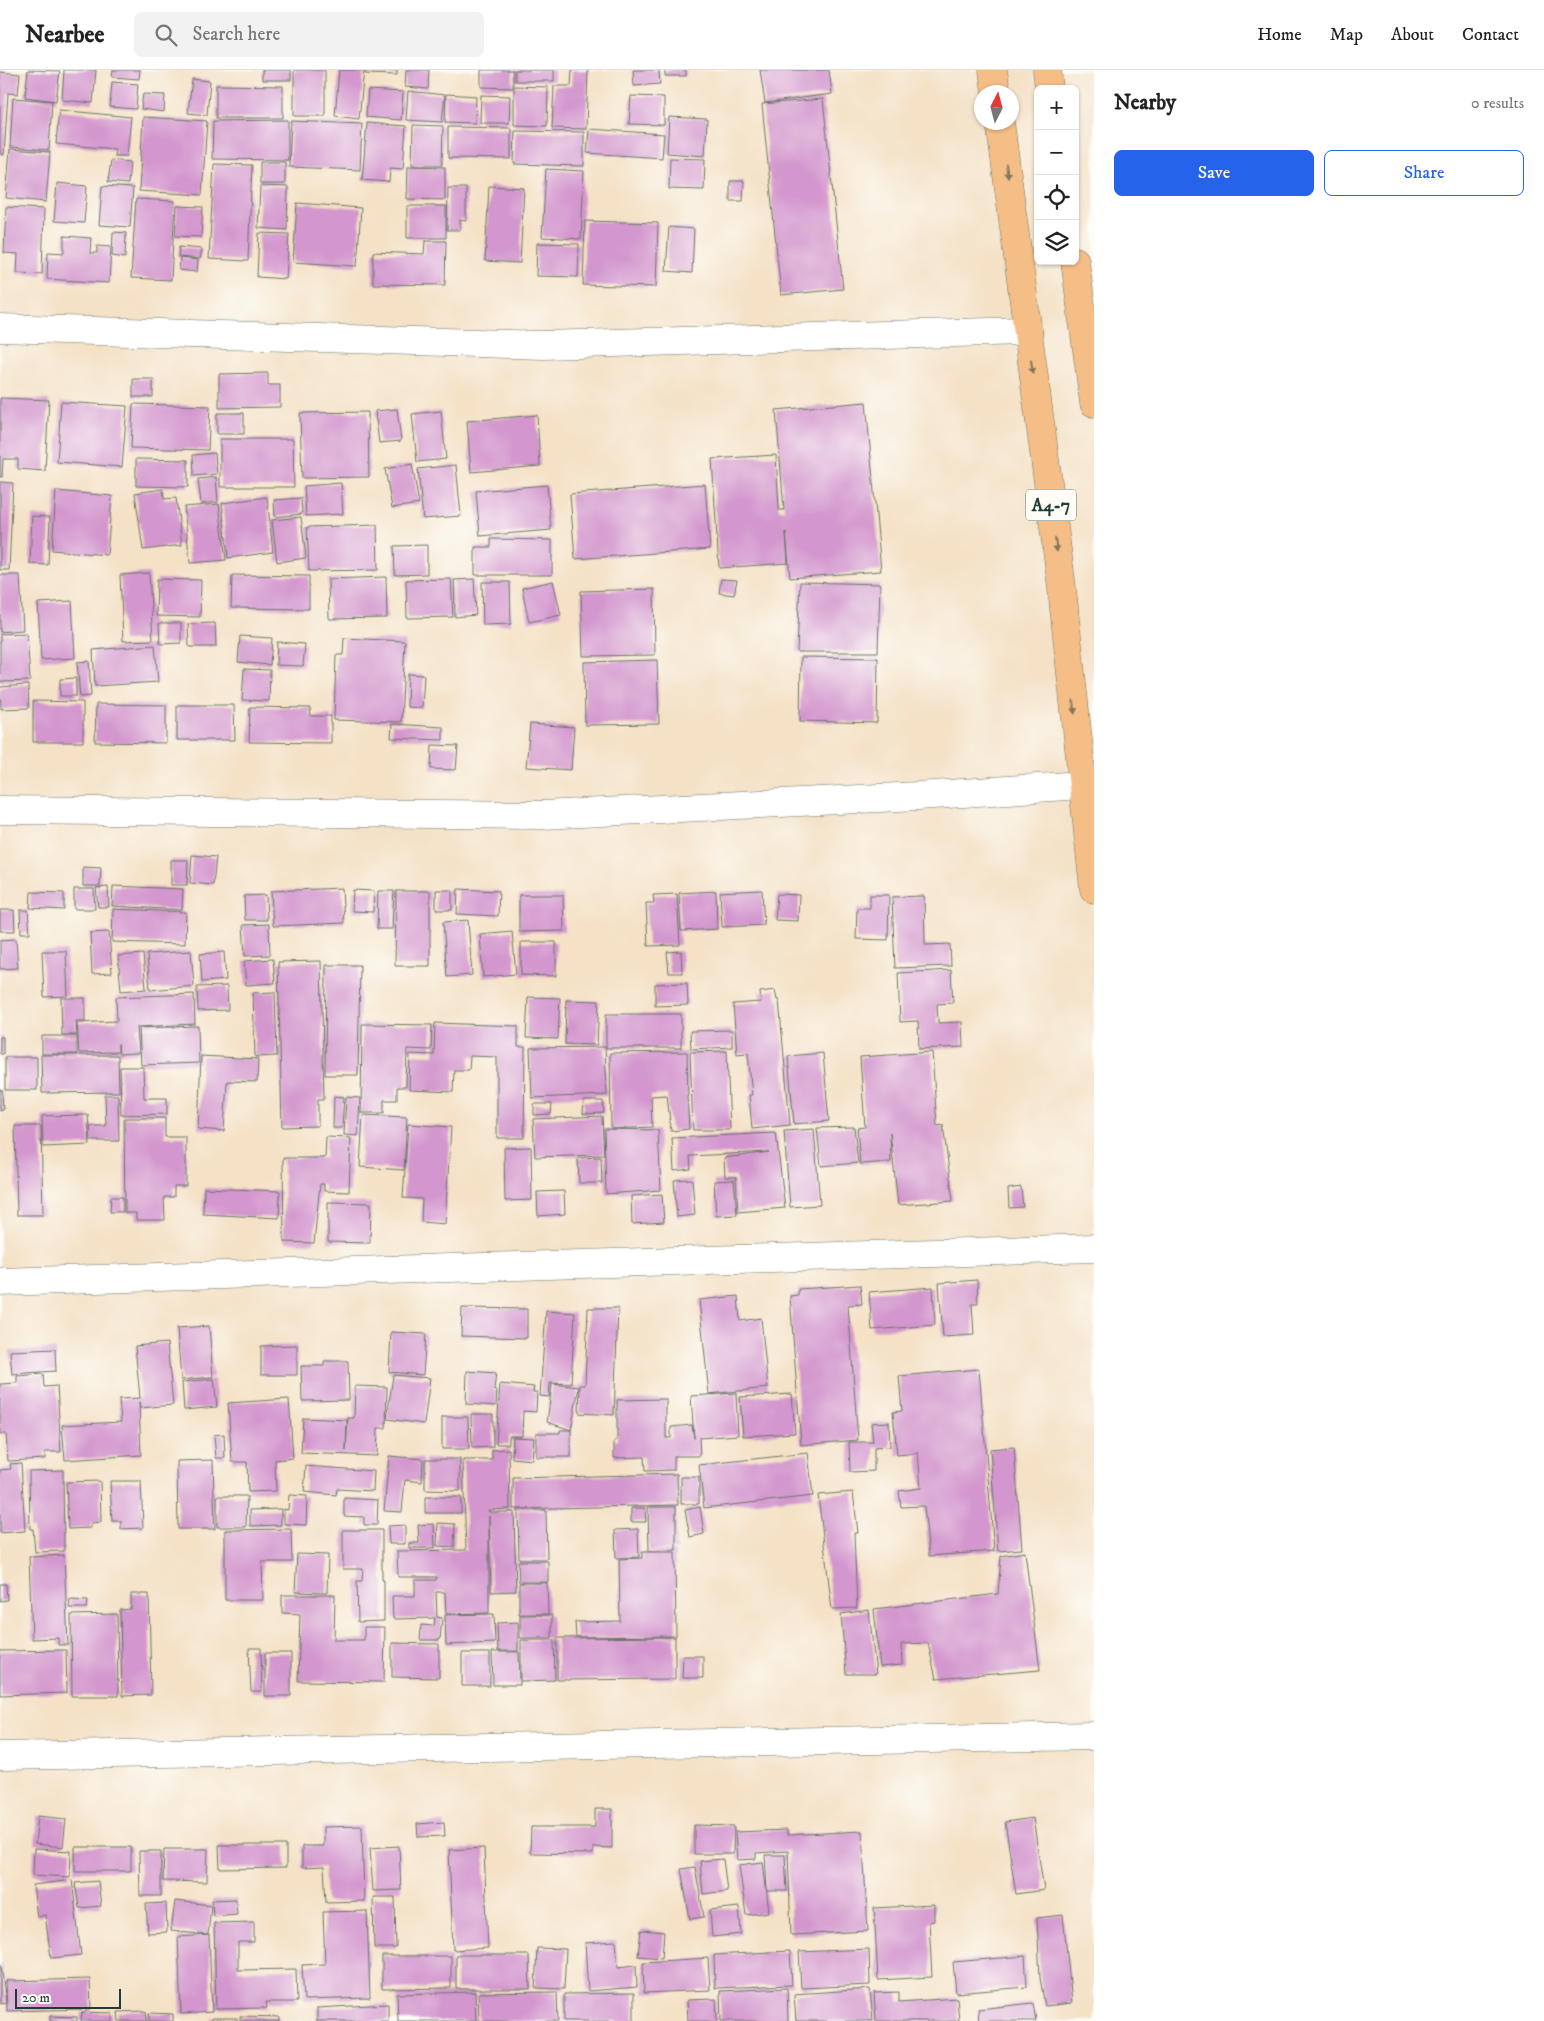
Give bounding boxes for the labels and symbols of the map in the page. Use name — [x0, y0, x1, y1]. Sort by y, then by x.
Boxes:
north arrow — [974, 85, 1019, 130]
one-way arrow — [1003, 163, 1011, 179]
one-way arrow — [1029, 359, 1037, 375]
road number: A4-7 — [1026, 490, 1076, 520]
one-way arrow — [1052, 537, 1060, 553]
one-way arrow — [1070, 699, 1078, 715]
scale bar — [15, 1986, 121, 2009]

